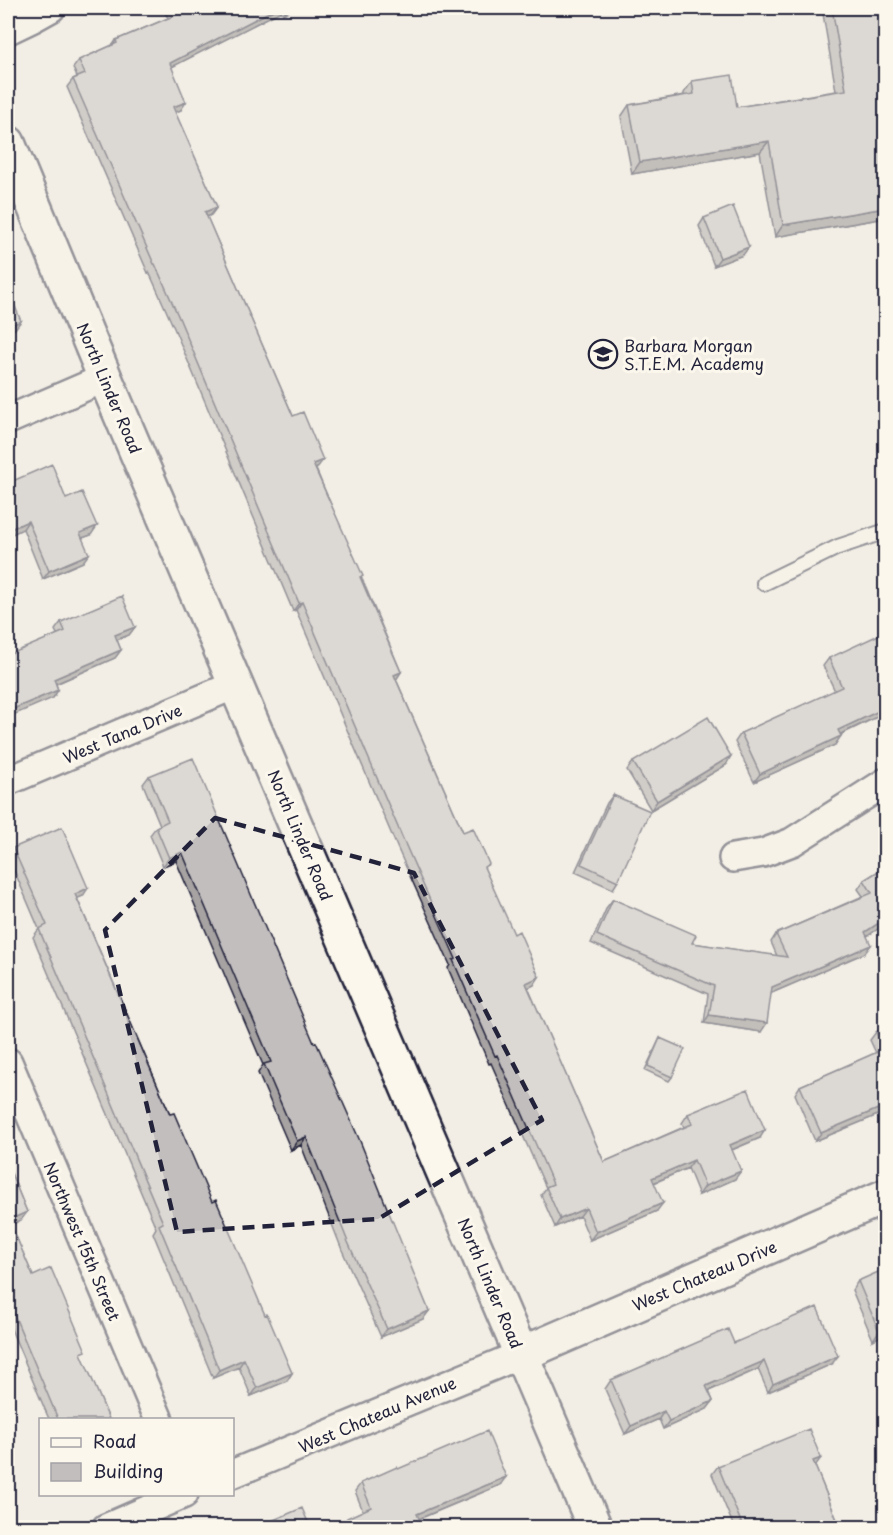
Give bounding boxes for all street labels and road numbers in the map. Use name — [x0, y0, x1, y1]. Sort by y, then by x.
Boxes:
street label: North Linder Road — [72, 319, 148, 457]
street label: West Tana Drive — [59, 697, 185, 769]
street label: North Linder Road — [263, 766, 339, 904]
street label: Northwest 15th Street — [39, 1158, 128, 1325]
street label: North Linder Road — [453, 1214, 529, 1352]
street label: West Chateau Drive — [628, 1234, 780, 1316]
street label: West Chateau Avenue — [294, 1370, 460, 1458]

